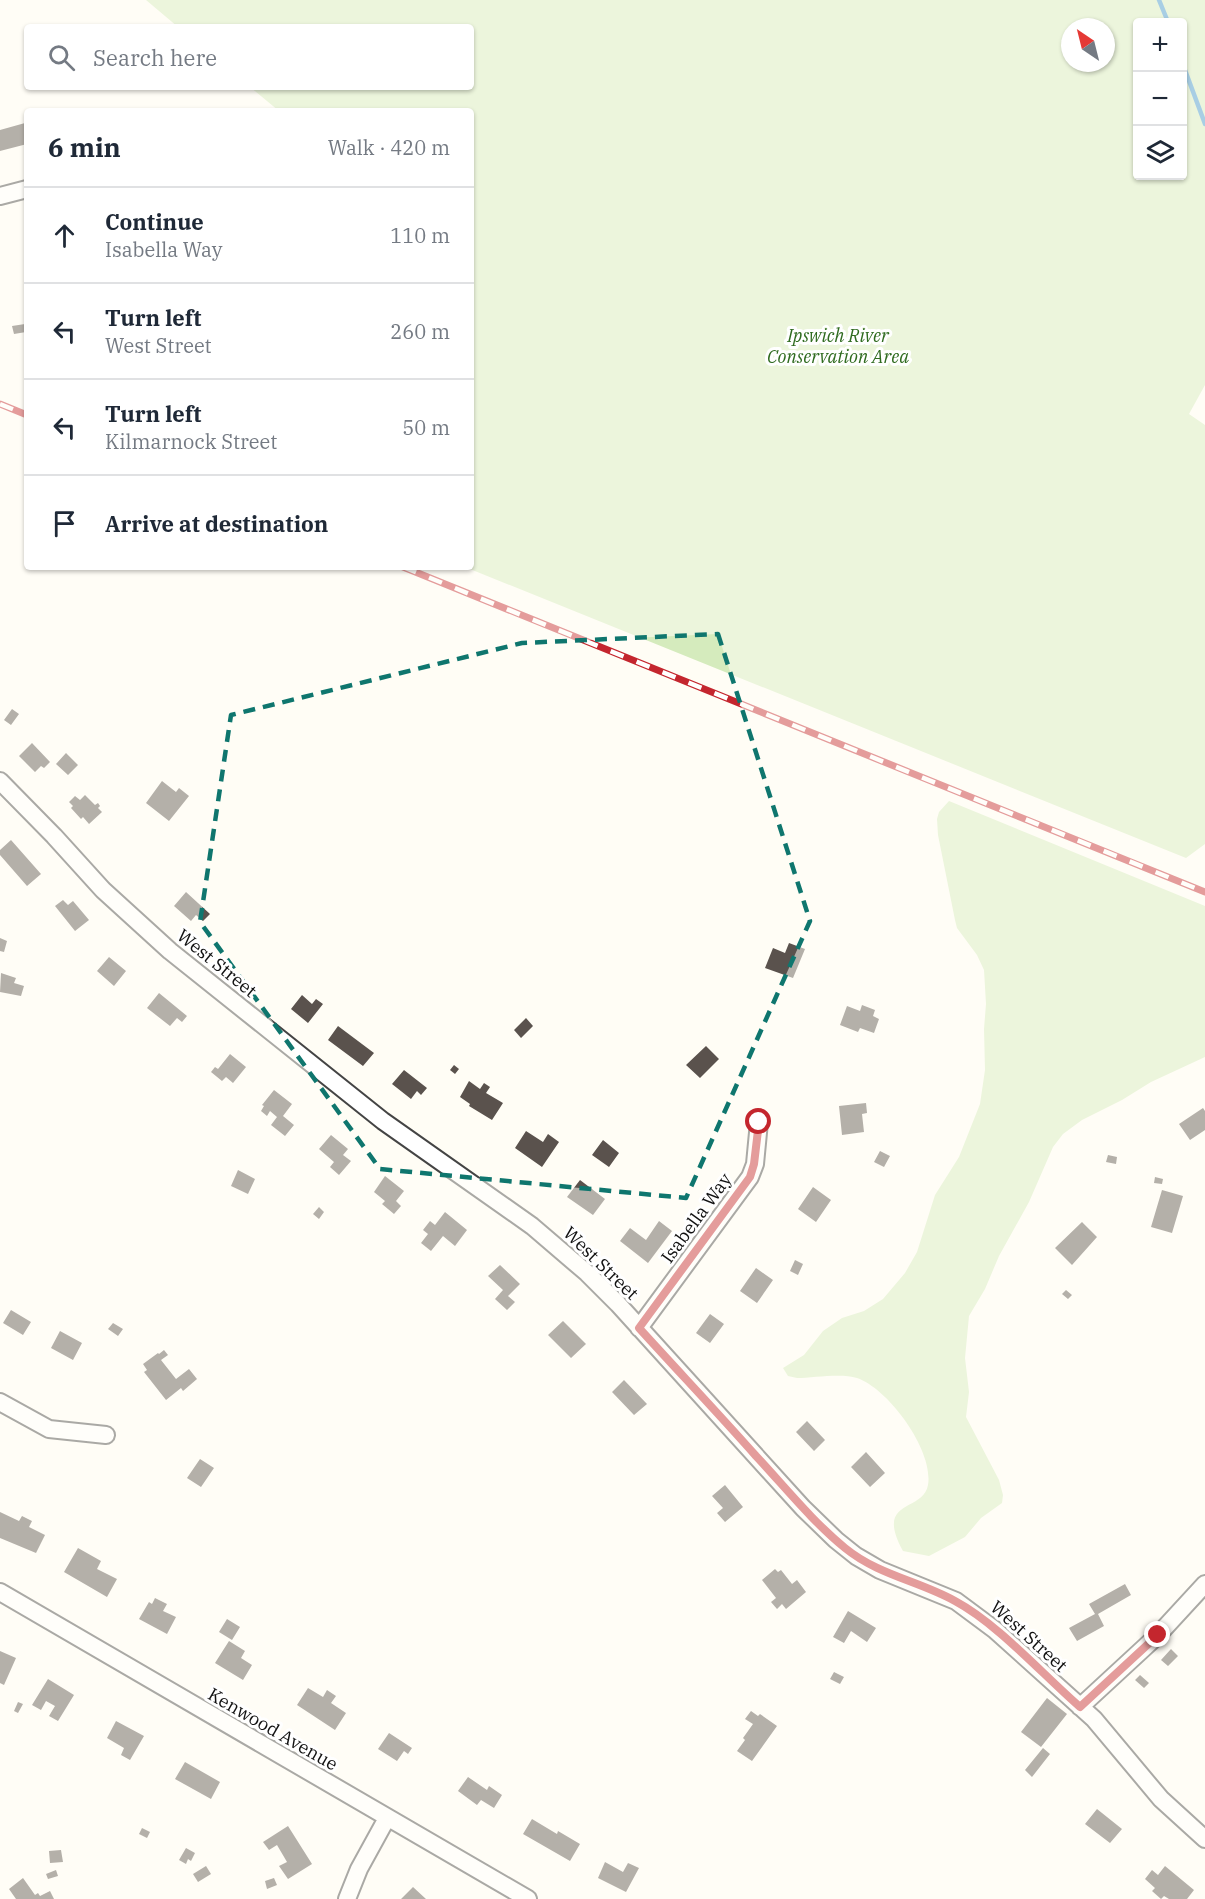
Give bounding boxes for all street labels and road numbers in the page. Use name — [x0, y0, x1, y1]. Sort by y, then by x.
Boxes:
street label: West Street — [172, 924, 262, 1002]
street label: Isabella Way — [656, 1168, 737, 1268]
street label: West Street — [558, 1221, 644, 1305]
street label: West Street — [986, 1595, 1072, 1677]
street label: Kenwood Avenue — [204, 1682, 342, 1776]

